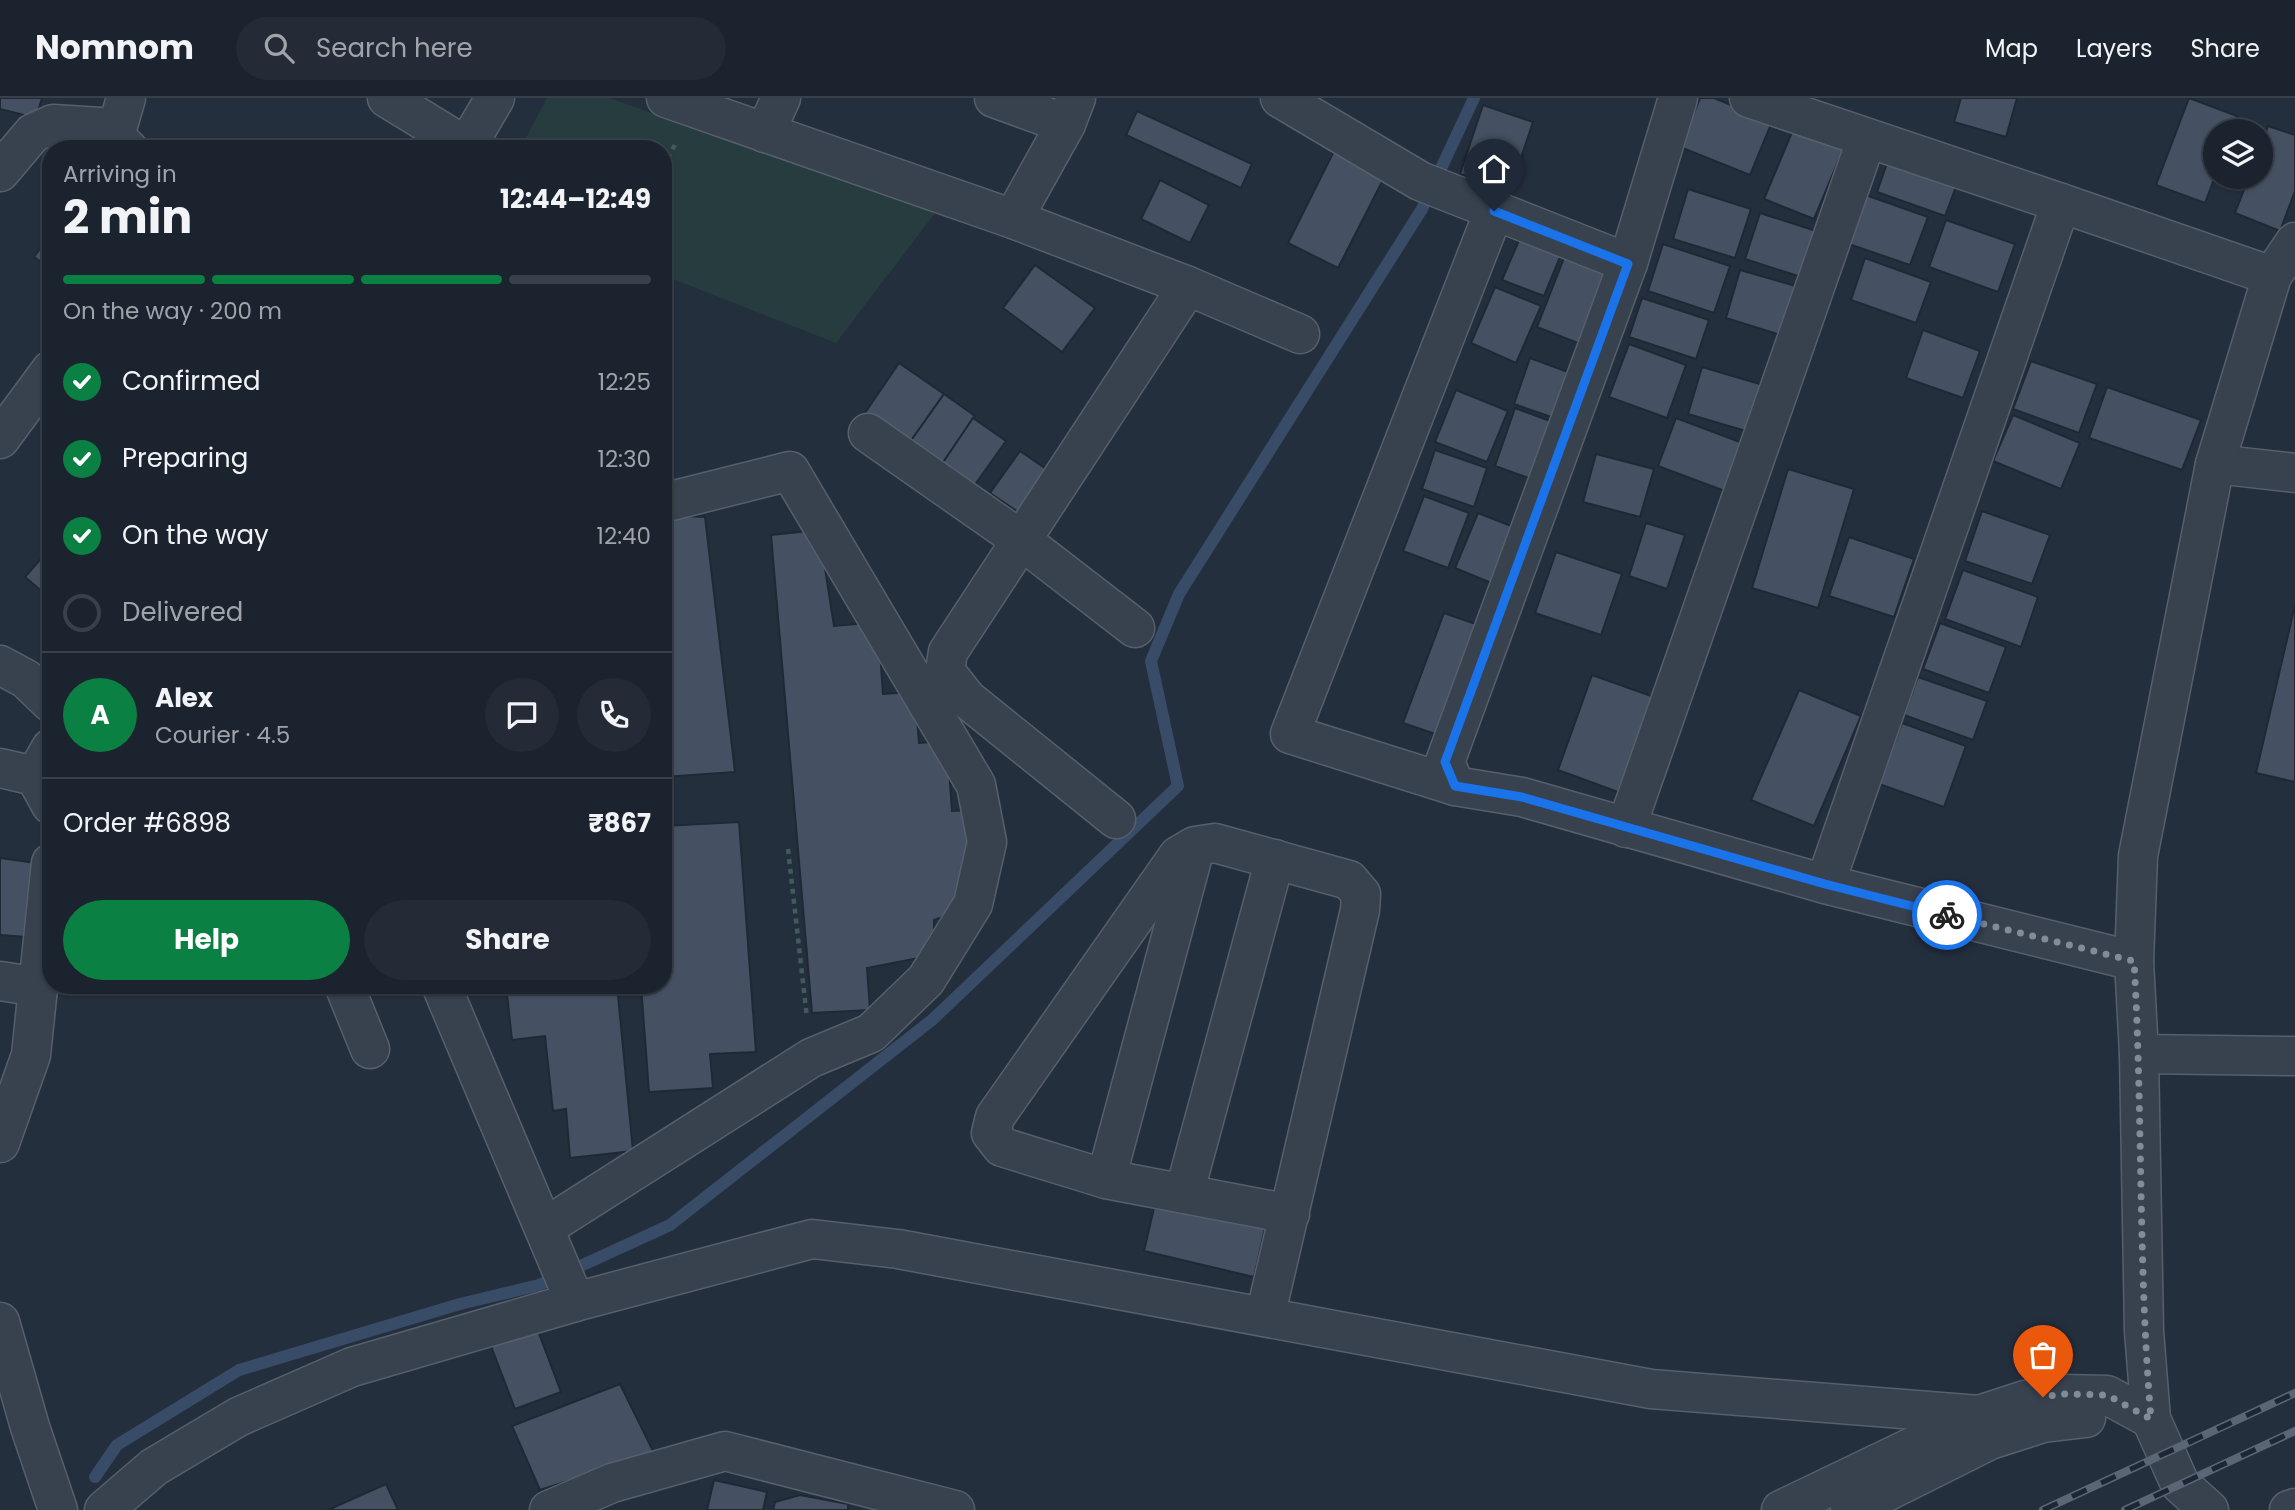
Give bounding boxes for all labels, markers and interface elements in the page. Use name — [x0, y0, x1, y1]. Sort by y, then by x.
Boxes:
search box — [236, 17, 726, 80]
text: Nomnom — [35, 24, 194, 71]
icon: search — [260, 29, 298, 67]
text: Search here — [316, 30, 473, 66]
text: Map — [1985, 32, 2038, 65]
text: Layers — [2076, 32, 2152, 65]
text: Share — [2190, 32, 2260, 65]
map controls — [2203, 119, 2273, 189]
button: layers — [2203, 119, 2273, 189]
pin — [1464, 139, 1524, 211]
icon: home — [1475, 150, 1513, 188]
text: Arriving in — [63, 158, 177, 190]
text: 12:44–12:49 — [500, 181, 651, 217]
text: 2 min — [63, 185, 192, 249]
text: On the way · 200 m — [63, 295, 282, 327]
icon: check — [63, 363, 101, 401]
text: Confirmed — [122, 363, 260, 399]
text: 12:25 — [598, 366, 651, 398]
icon: check — [63, 440, 101, 478]
text: Preparing — [122, 440, 248, 476]
text: 12:30 — [598, 443, 651, 475]
icon: check — [63, 517, 101, 555]
text: On the way — [122, 517, 269, 553]
text: 12:40 — [597, 520, 651, 552]
text: Delivered — [122, 594, 243, 630]
button: chat — [485, 678, 559, 752]
button: phone — [577, 678, 651, 752]
text: Alex — [155, 680, 213, 716]
text: A — [90, 697, 110, 733]
text: Courier · 4.5 — [155, 719, 290, 751]
text: Order #6898 — [63, 805, 231, 841]
text: ₹867 — [588, 805, 651, 841]
courier — [1912, 880, 1982, 950]
icon: bike — [1928, 896, 1966, 934]
button: Help — [63, 900, 350, 980]
button: Share — [364, 900, 651, 980]
pin — [2013, 1325, 2073, 1397]
icon: bag — [2024, 1336, 2062, 1374]

